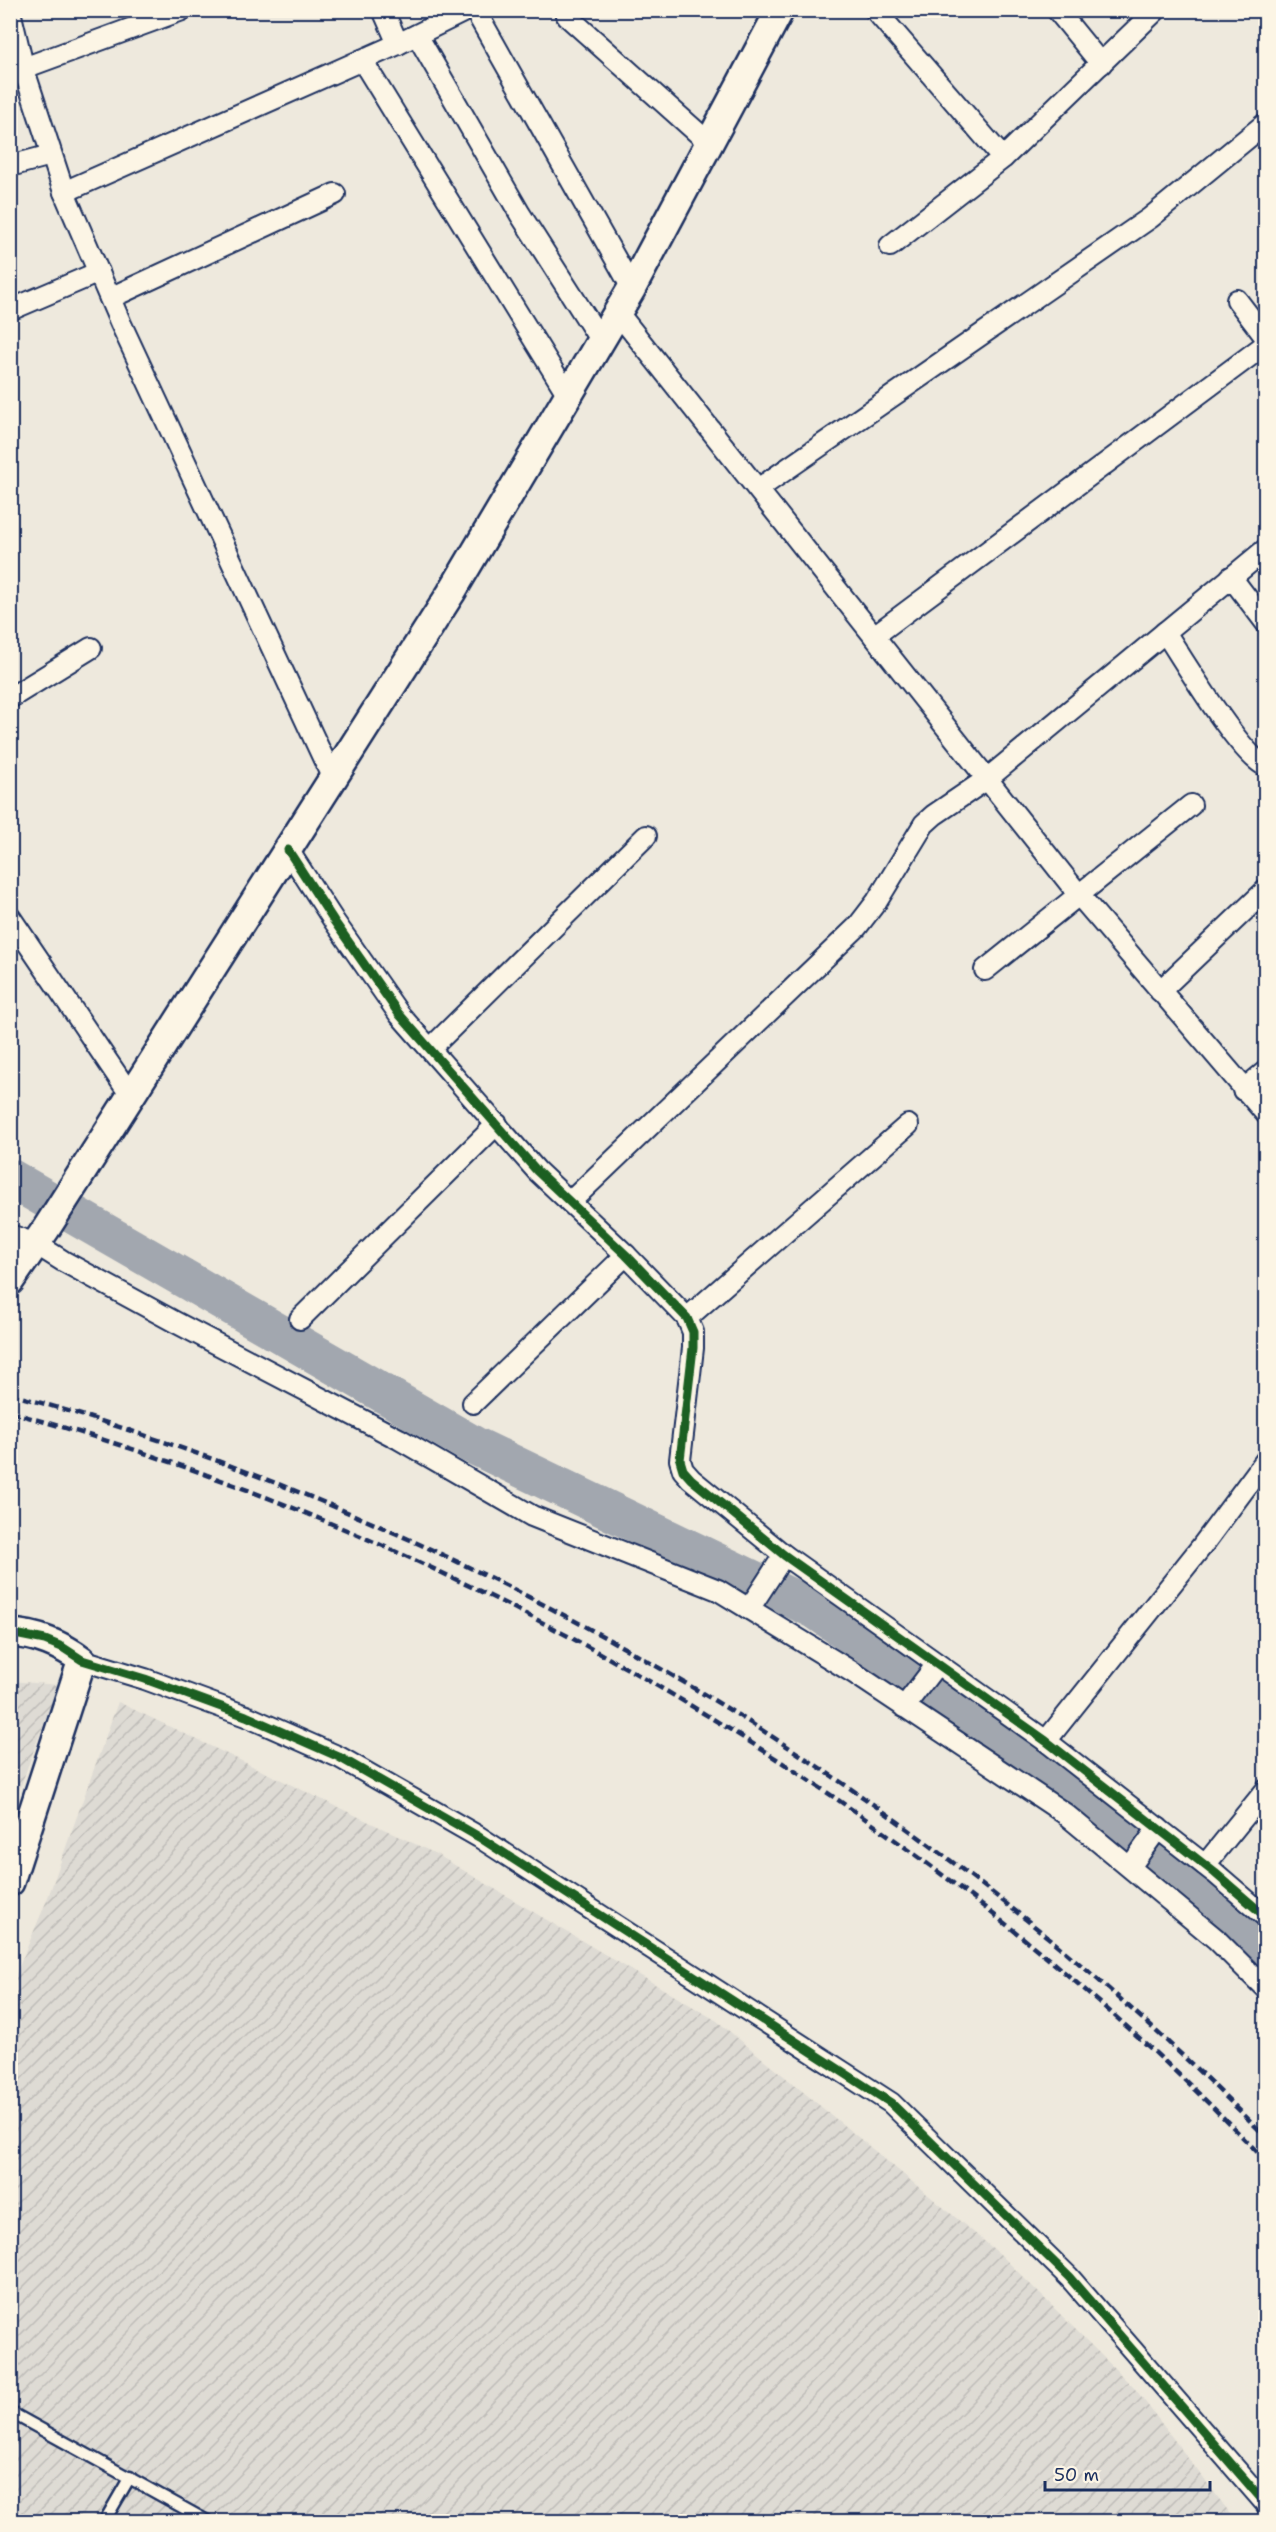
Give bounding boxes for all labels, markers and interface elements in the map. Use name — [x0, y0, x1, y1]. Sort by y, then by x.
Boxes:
scale bar — [1045, 2454, 1210, 2492]
text: 50 m — [1054, 2463, 1099, 2487]

